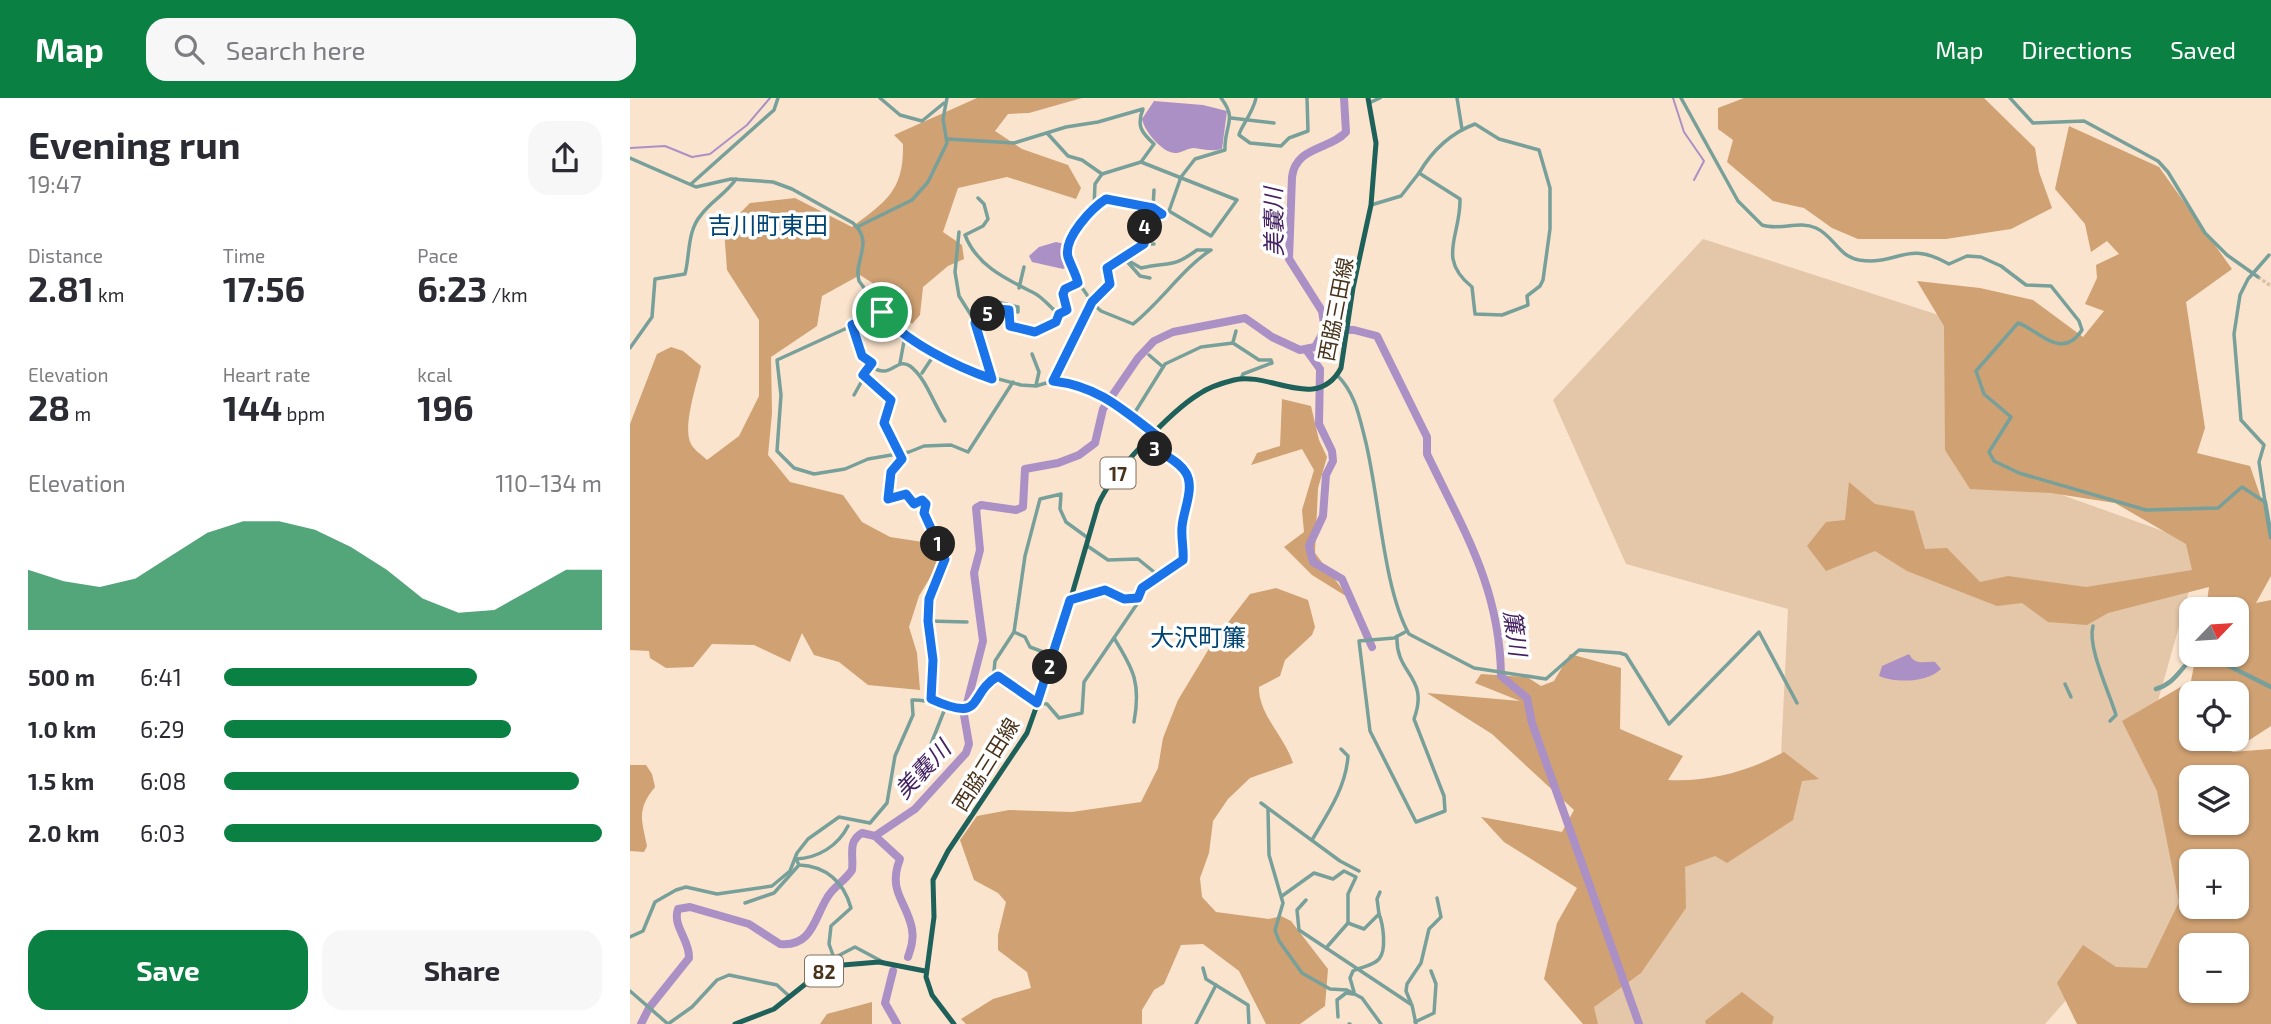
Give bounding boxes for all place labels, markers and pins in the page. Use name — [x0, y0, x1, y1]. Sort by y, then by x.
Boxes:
pin: 4 — [1128, 209, 1162, 244]
pin — [852, 282, 912, 342]
pin: 5 — [970, 296, 1006, 332]
pin: 3 — [1138, 432, 1172, 466]
pin: 1 — [920, 526, 956, 562]
pin: 2 — [1032, 650, 1068, 684]

